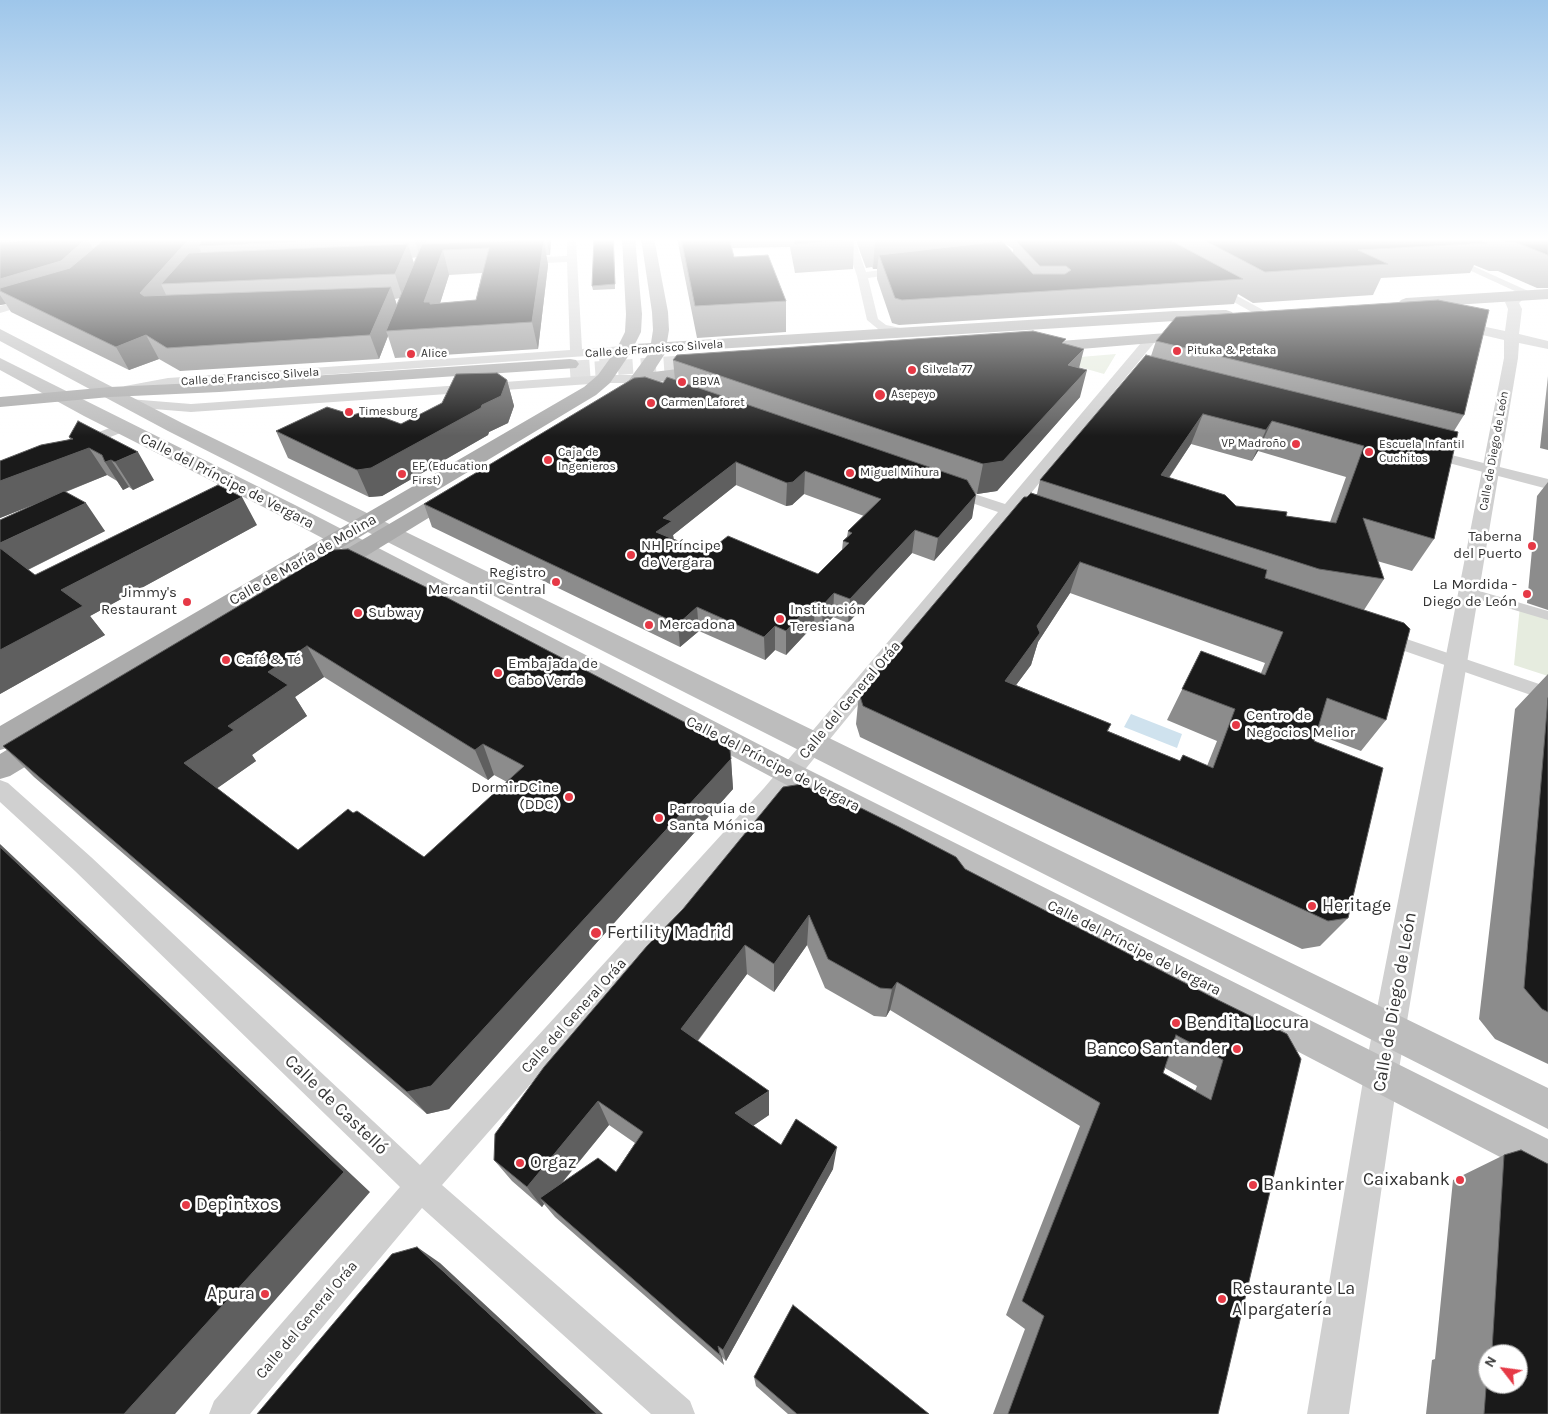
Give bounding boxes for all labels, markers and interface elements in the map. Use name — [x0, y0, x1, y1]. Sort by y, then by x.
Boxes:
street label: Calle de Francisco Silvela — [585, 337, 723, 361]
place label: Pituka & Petaka — [1187, 344, 1276, 358]
marker: Pituka & Petaka — [1171, 345, 1183, 357]
place label: Alice — [421, 347, 447, 361]
marker: Alice — [405, 348, 417, 360]
place label: Silvela 77 — [922, 363, 972, 377]
marker: Silvela 77 — [906, 364, 918, 376]
street label: Calle de Francisco Silvela — [181, 365, 319, 389]
place label: BBVA — [692, 375, 720, 389]
marker: BBVA — [676, 376, 688, 388]
marker: Asepeyo — [873, 388, 887, 402]
place label: Asepeyo — [891, 388, 936, 402]
street label: Calle de Diego de León — [1476, 390, 1512, 512]
place label: Carmen Laforet — [661, 396, 745, 410]
marker: Carmen Laforet — [645, 397, 657, 409]
place label: Timesburg — [359, 405, 418, 419]
marker: Timesburg — [343, 406, 355, 418]
street label: Calle del Príncipe de Vergara — [137, 429, 317, 533]
place label: VP Madroño — [1221, 437, 1286, 451]
marker: VP Madroño — [1290, 438, 1302, 450]
place label: Escuela Infantil Cuchitos — [1379, 438, 1464, 466]
place label: Caja de Ingenieros — [558, 446, 616, 474]
marker: Escuela Infantil Cuchitos — [1363, 446, 1375, 458]
marker: Caja de Ingenieros — [542, 454, 554, 466]
place label: EF (Education First) — [412, 460, 488, 488]
place label: Miguel Mihura — [860, 466, 939, 480]
marker: Miguel Mihura — [844, 467, 856, 479]
marker: EF (Education First) — [396, 468, 408, 480]
street label: Calle de María de Molina — [226, 510, 380, 610]
place label: Taberna del Puerto — [1453, 528, 1522, 563]
place label: NH Príncipe de Vergara — [641, 537, 721, 572]
marker: Taberna del Puerto — [1526, 540, 1538, 552]
marker: NH Príncipe de Vergara — [625, 549, 637, 561]
place label: Registro Mercantil Central — [428, 564, 546, 599]
marker: Registro Mercantil Central — [550, 576, 562, 588]
place label: La Mordida - Diego de León — [1423, 576, 1517, 611]
place label: Jimmy's Restaurant — [101, 584, 177, 619]
marker: La Mordida - Diego de León — [1521, 588, 1533, 600]
marker: Jimmy's Restaurant — [181, 596, 193, 608]
place label: Institución Teresiana — [790, 601, 865, 636]
place label: Subway — [368, 604, 421, 622]
marker: Subway — [352, 607, 364, 619]
marker: Institución Teresiana — [774, 613, 786, 625]
place label: Mercadona — [659, 616, 735, 634]
marker: Mercadona — [643, 619, 655, 631]
street label: Calle del General Oráa — [795, 637, 905, 763]
place label: Café & Té — [236, 651, 301, 669]
marker: Café & Té — [220, 654, 232, 666]
place label: Embajada de Cabo Verde — [508, 655, 598, 690]
marker: Embajada de Cabo Verde — [492, 667, 504, 679]
place label: Centro de Negocios Melior — [1246, 707, 1355, 742]
street label: Calle del Príncipe de Vergara — [683, 712, 863, 816]
marker: Centro de Negocios Melior — [1230, 719, 1242, 731]
place label: DormirDCine (DDC) — [471, 779, 559, 814]
marker: DormirDCine (DDC) — [563, 791, 575, 803]
place label: Parroquia de Santa Mónica — [669, 800, 763, 835]
marker: Parroquia de Santa Mónica — [653, 812, 665, 824]
place label: Heritage — [1322, 895, 1391, 917]
street label: Calle del Príncipe de Vergara — [1044, 896, 1224, 1000]
marker: Heritage — [1306, 900, 1318, 912]
street label: Calle de Diego de León — [1369, 910, 1421, 1094]
place label: Fertility Madrid — [607, 922, 732, 944]
marker: Fertility Madrid — [589, 926, 603, 940]
street label: Calle del General Oráa — [518, 955, 630, 1077]
place label: Bendita Locura — [1186, 1012, 1309, 1034]
marker: Bendita Locura — [1170, 1017, 1182, 1029]
place label: Banco Santander — [1086, 1038, 1227, 1060]
marker: Banco Santander — [1231, 1043, 1243, 1055]
street label: Calle de Castelló — [280, 1050, 392, 1160]
place label: Orgaz — [530, 1152, 576, 1174]
marker: Orgaz — [514, 1157, 526, 1169]
place label: Caixabank — [1363, 1169, 1450, 1191]
place label: Bankinter — [1263, 1174, 1344, 1196]
marker: Caixabank — [1454, 1174, 1466, 1186]
marker: Bankinter — [1247, 1179, 1259, 1191]
place label: Depintxos — [196, 1194, 279, 1216]
marker: Depintxos — [180, 1199, 192, 1211]
street label: Calle del General Oráa — [252, 1257, 362, 1383]
place label: Restaurante La Alpargatería — [1232, 1278, 1355, 1320]
place label: Apura — [207, 1283, 255, 1305]
marker: Apura — [259, 1288, 271, 1300]
marker: Restaurante La Alpargatería — [1216, 1293, 1228, 1305]
north arrow — [1478, 1344, 1528, 1394]
text: N — [1481, 1353, 1500, 1370]

